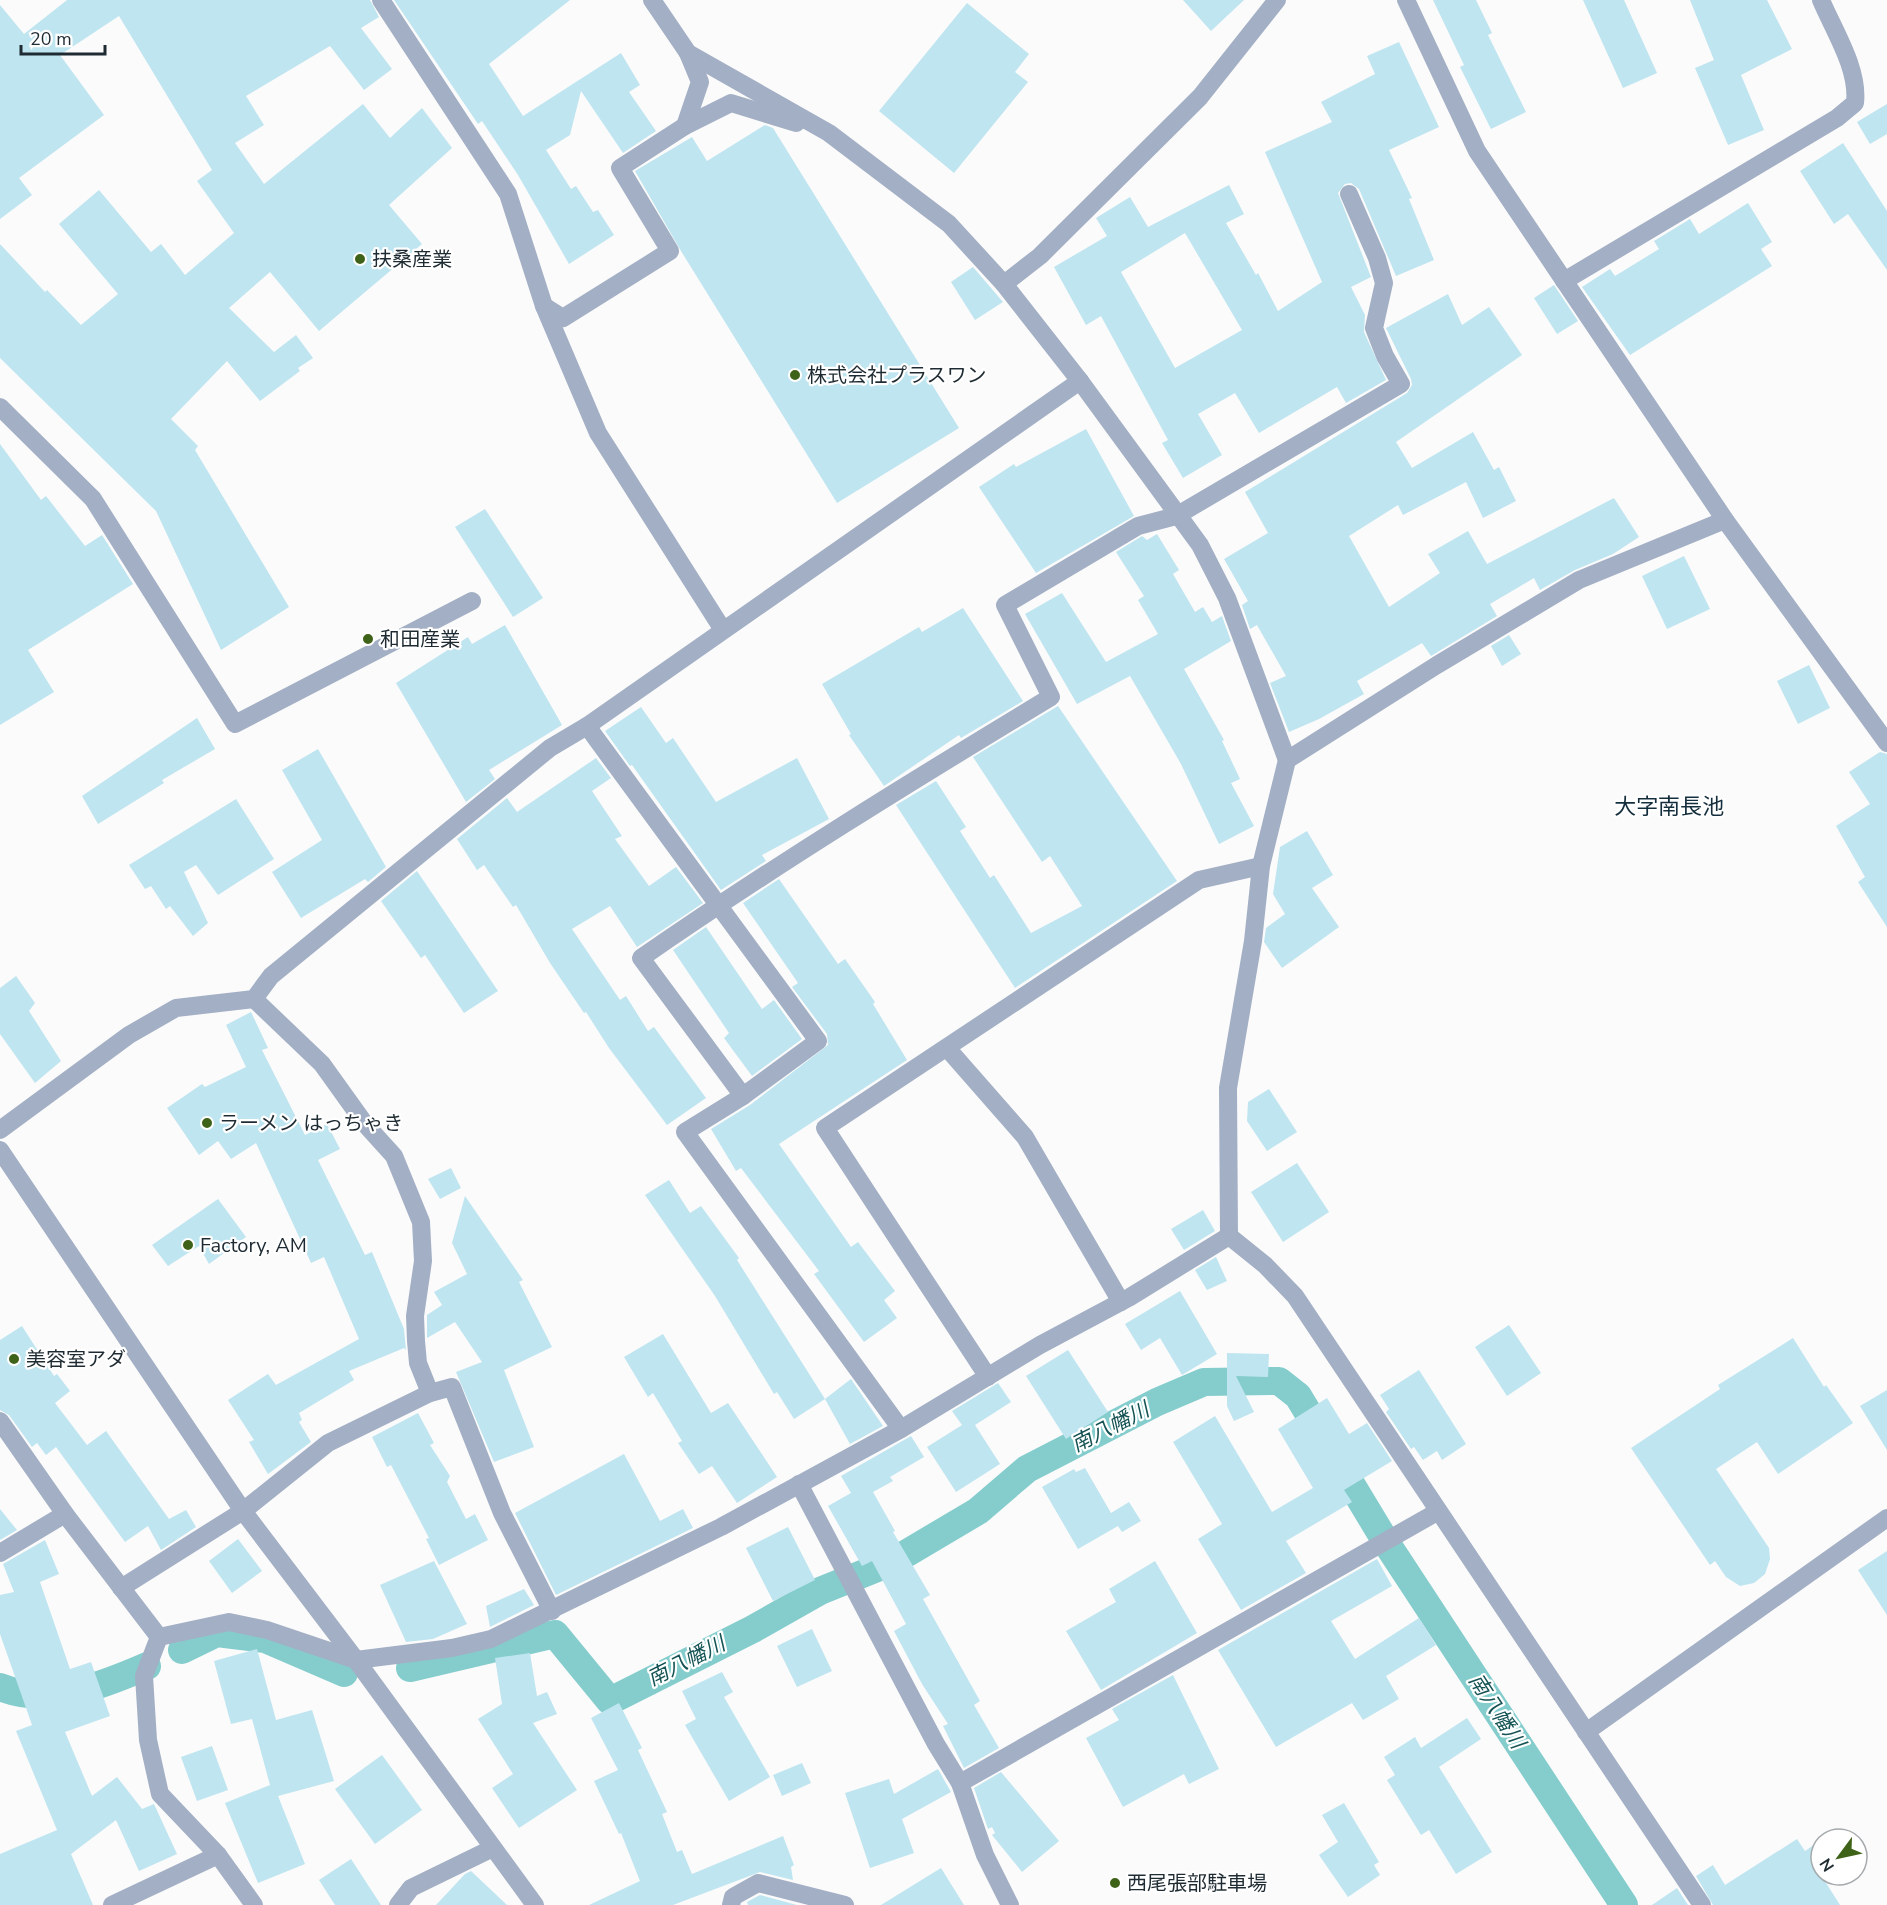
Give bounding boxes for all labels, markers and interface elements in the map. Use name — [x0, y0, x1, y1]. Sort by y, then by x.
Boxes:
scale bar — [21, 18, 105, 56]
text: 20 m — [30, 27, 72, 51]
place label: 扶桑産業 — [372, 246, 452, 273]
marker: 扶桑産業 — [353, 252, 367, 266]
place label: 株式会社プラスワン — [807, 362, 987, 389]
marker: 株式会社プラスワン — [788, 368, 802, 382]
place label: 和田産業 — [380, 626, 460, 653]
marker: 和田産業 — [361, 632, 375, 646]
district label: 大字南長池 — [1614, 792, 1724, 822]
place label: ラーメン はっちゃき — [219, 1110, 403, 1137]
marker: ラーメン はっちゃき — [200, 1116, 214, 1130]
place label: Factory, AM — [200, 1232, 307, 1259]
marker: Factory, AM — [181, 1238, 195, 1252]
place label: 美容室アダ — [26, 1346, 126, 1373]
marker: 美容室アダ — [7, 1352, 21, 1366]
water label: 南八幡川 — [1066, 1395, 1156, 1459]
water label: 南八幡川 — [642, 1629, 732, 1693]
water label: 南八幡川 — [1462, 1668, 1533, 1756]
north arrow — [1809, 1827, 1869, 1887]
text: N — [1815, 1854, 1840, 1876]
place label: 西尾張部駐車場 — [1127, 1870, 1267, 1897]
marker: 西尾張部駐車場 — [1108, 1876, 1122, 1890]

